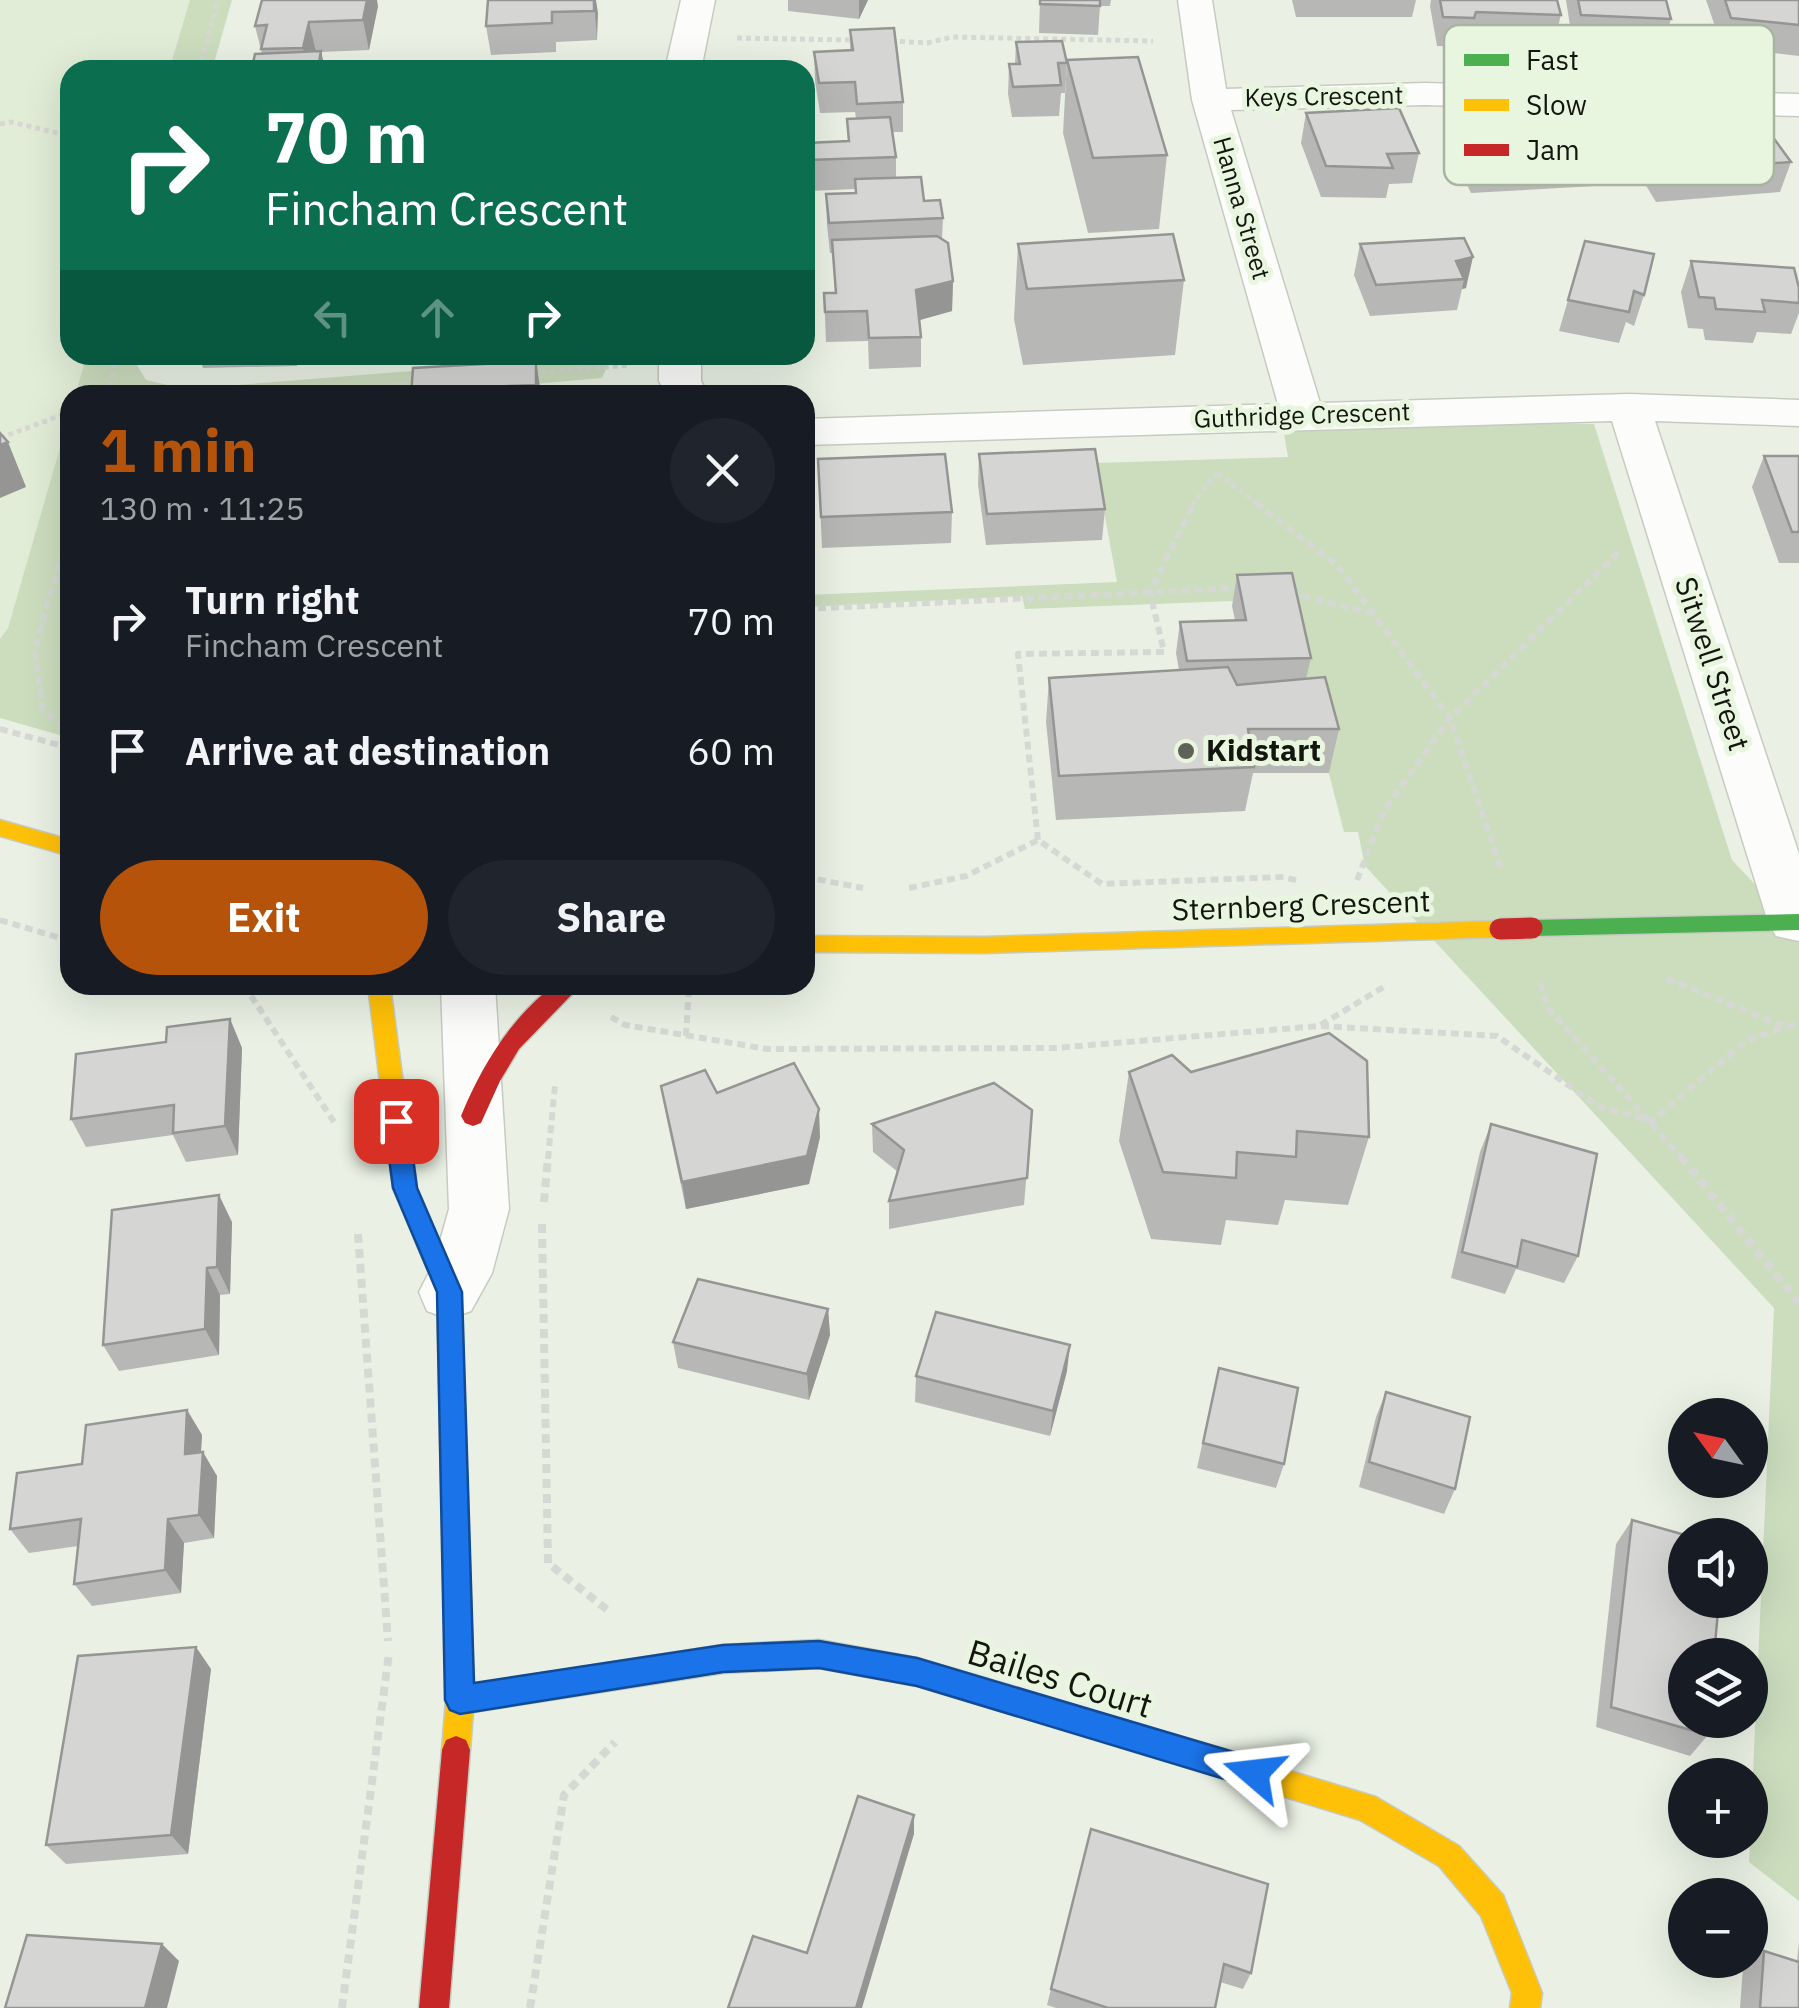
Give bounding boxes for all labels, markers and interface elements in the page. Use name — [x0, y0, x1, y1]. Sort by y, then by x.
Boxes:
legend — [1444, 25, 1774, 185]
text: Fast — [1526, 41, 1579, 78]
street label: Keys Crescent — [1244, 78, 1404, 113]
text: Slow — [1526, 86, 1587, 123]
text: 70 m — [265, 91, 428, 182]
icon: right — [100, 100, 230, 230]
text: Jam — [1526, 131, 1580, 168]
street label: Hanna Street — [1206, 133, 1279, 283]
text: Fincham Crescent — [265, 179, 628, 237]
icon: left — [305, 290, 360, 345]
icon: ahead — [410, 290, 465, 345]
icon: right — [515, 290, 570, 345]
street label: Guthridge Crescent — [1193, 394, 1411, 435]
text: 1 min — [100, 410, 257, 489]
button: close — [670, 418, 775, 523]
text: 130 m · 11:25 — [100, 487, 305, 529]
street label: Sitwell Street — [1667, 572, 1760, 755]
text: Turn right — [185, 575, 360, 624]
icon: right — [100, 593, 155, 648]
text: 70 m — [687, 596, 775, 645]
text: Fincham Crescent — [185, 624, 443, 666]
icon: arrive — [100, 723, 155, 778]
text: Arrive at destination — [185, 726, 550, 775]
text: 60 m — [687, 726, 775, 775]
place label: Kidstart — [1206, 730, 1321, 769]
marker: Kidstart — [1175, 740, 1197, 762]
button: Exit — [100, 860, 428, 975]
button: Share — [448, 860, 775, 975]
street label: Sternberg Crescent — [1171, 880, 1431, 929]
pin — [354, 1079, 439, 1164]
icon: arrive — [369, 1094, 424, 1149]
north arrow — [1668, 1398, 1768, 1498]
map controls — [1668, 1398, 1768, 1978]
button: sound — [1668, 1518, 1768, 1618]
street label: Bailes Court — [962, 1628, 1158, 1728]
button: layers — [1668, 1638, 1768, 1738]
position arrow — [1202, 1721, 1306, 1825]
button: + — [1668, 1758, 1768, 1858]
button: − — [1668, 1878, 1768, 1978]

